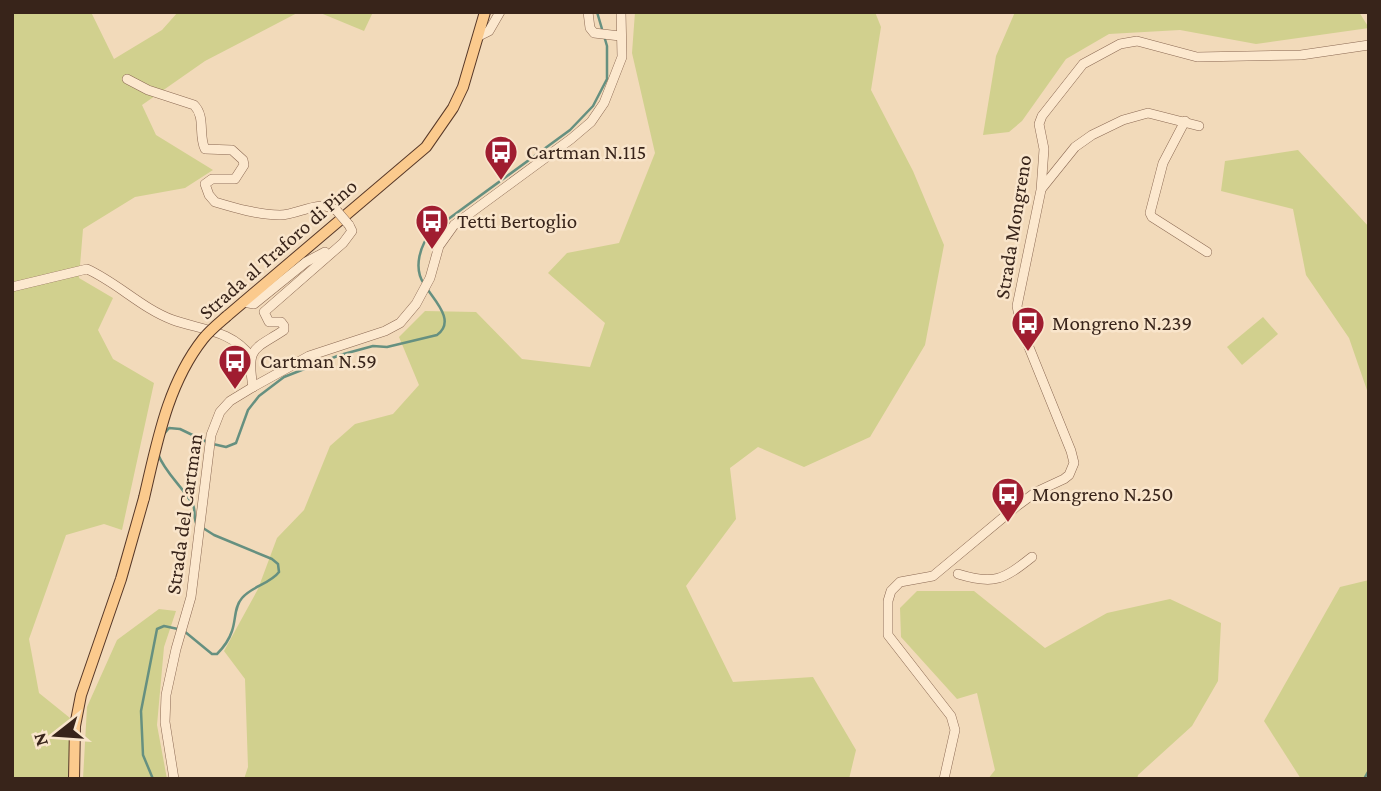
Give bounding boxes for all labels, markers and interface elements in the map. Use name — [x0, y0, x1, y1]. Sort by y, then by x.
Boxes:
bus stop icon: Cartman N.115 — [482, 133, 520, 182]
place label: Cartman N.115 — [526, 140, 647, 164]
street label: Strada Mongreno — [990, 153, 1036, 301]
street label: Strada al Traforo di Pino — [194, 174, 362, 324]
bus stop icon: Tetti Bertoglio — [413, 202, 451, 251]
place label: Tetti Bertoglio — [457, 209, 577, 233]
bus stop icon: Mongreno N.239 — [1009, 304, 1047, 353]
place label: Mongreno N.239 — [1052, 311, 1192, 335]
bus stop icon: Cartman N.59 — [216, 342, 254, 391]
place label: Cartman N.59 — [260, 349, 377, 373]
street label: Strada del Cartman — [161, 432, 207, 596]
bus stop icon: Mongreno N.250 — [989, 475, 1027, 524]
place label: Mongreno N.250 — [1032, 482, 1173, 506]
north arrow — [21, 700, 91, 770]
text: N — [28, 731, 52, 749]

